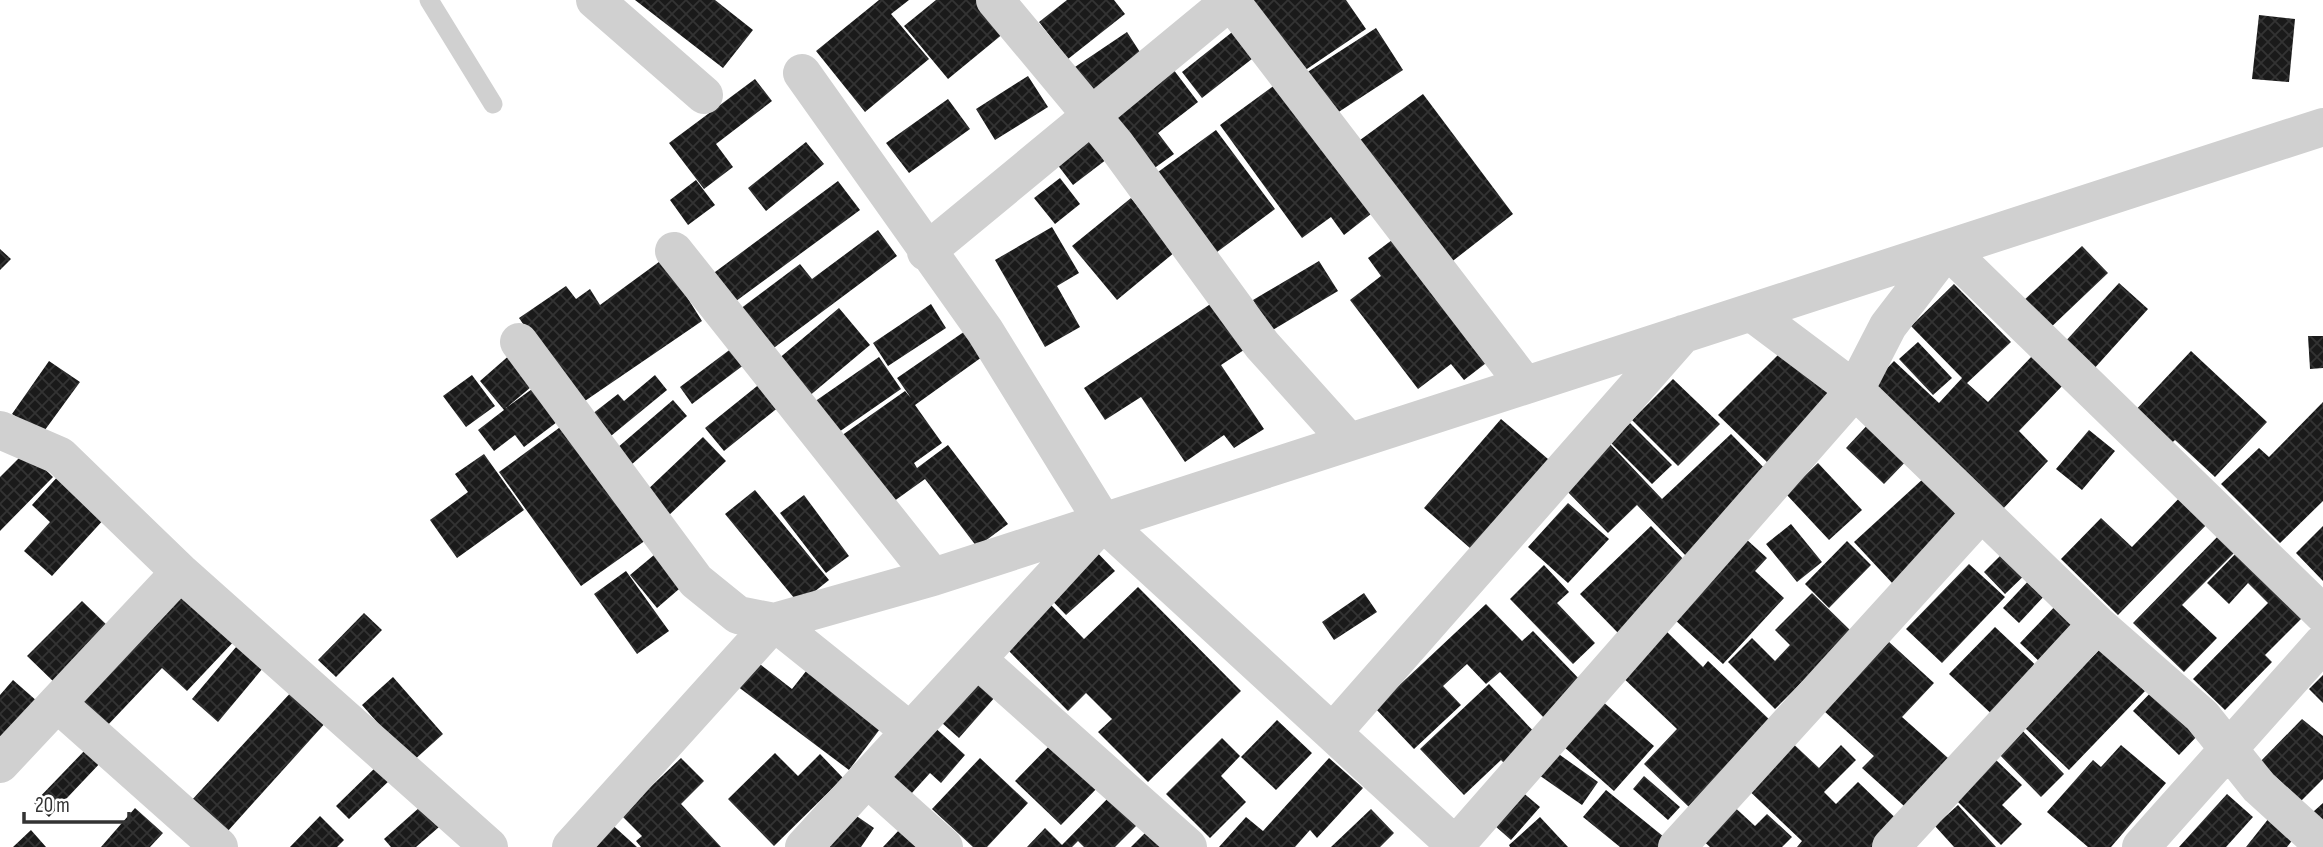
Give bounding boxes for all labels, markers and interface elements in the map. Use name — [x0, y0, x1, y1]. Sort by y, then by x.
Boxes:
scale bar — [24, 780, 130, 824]
text: 20 m — [35, 793, 70, 818]

